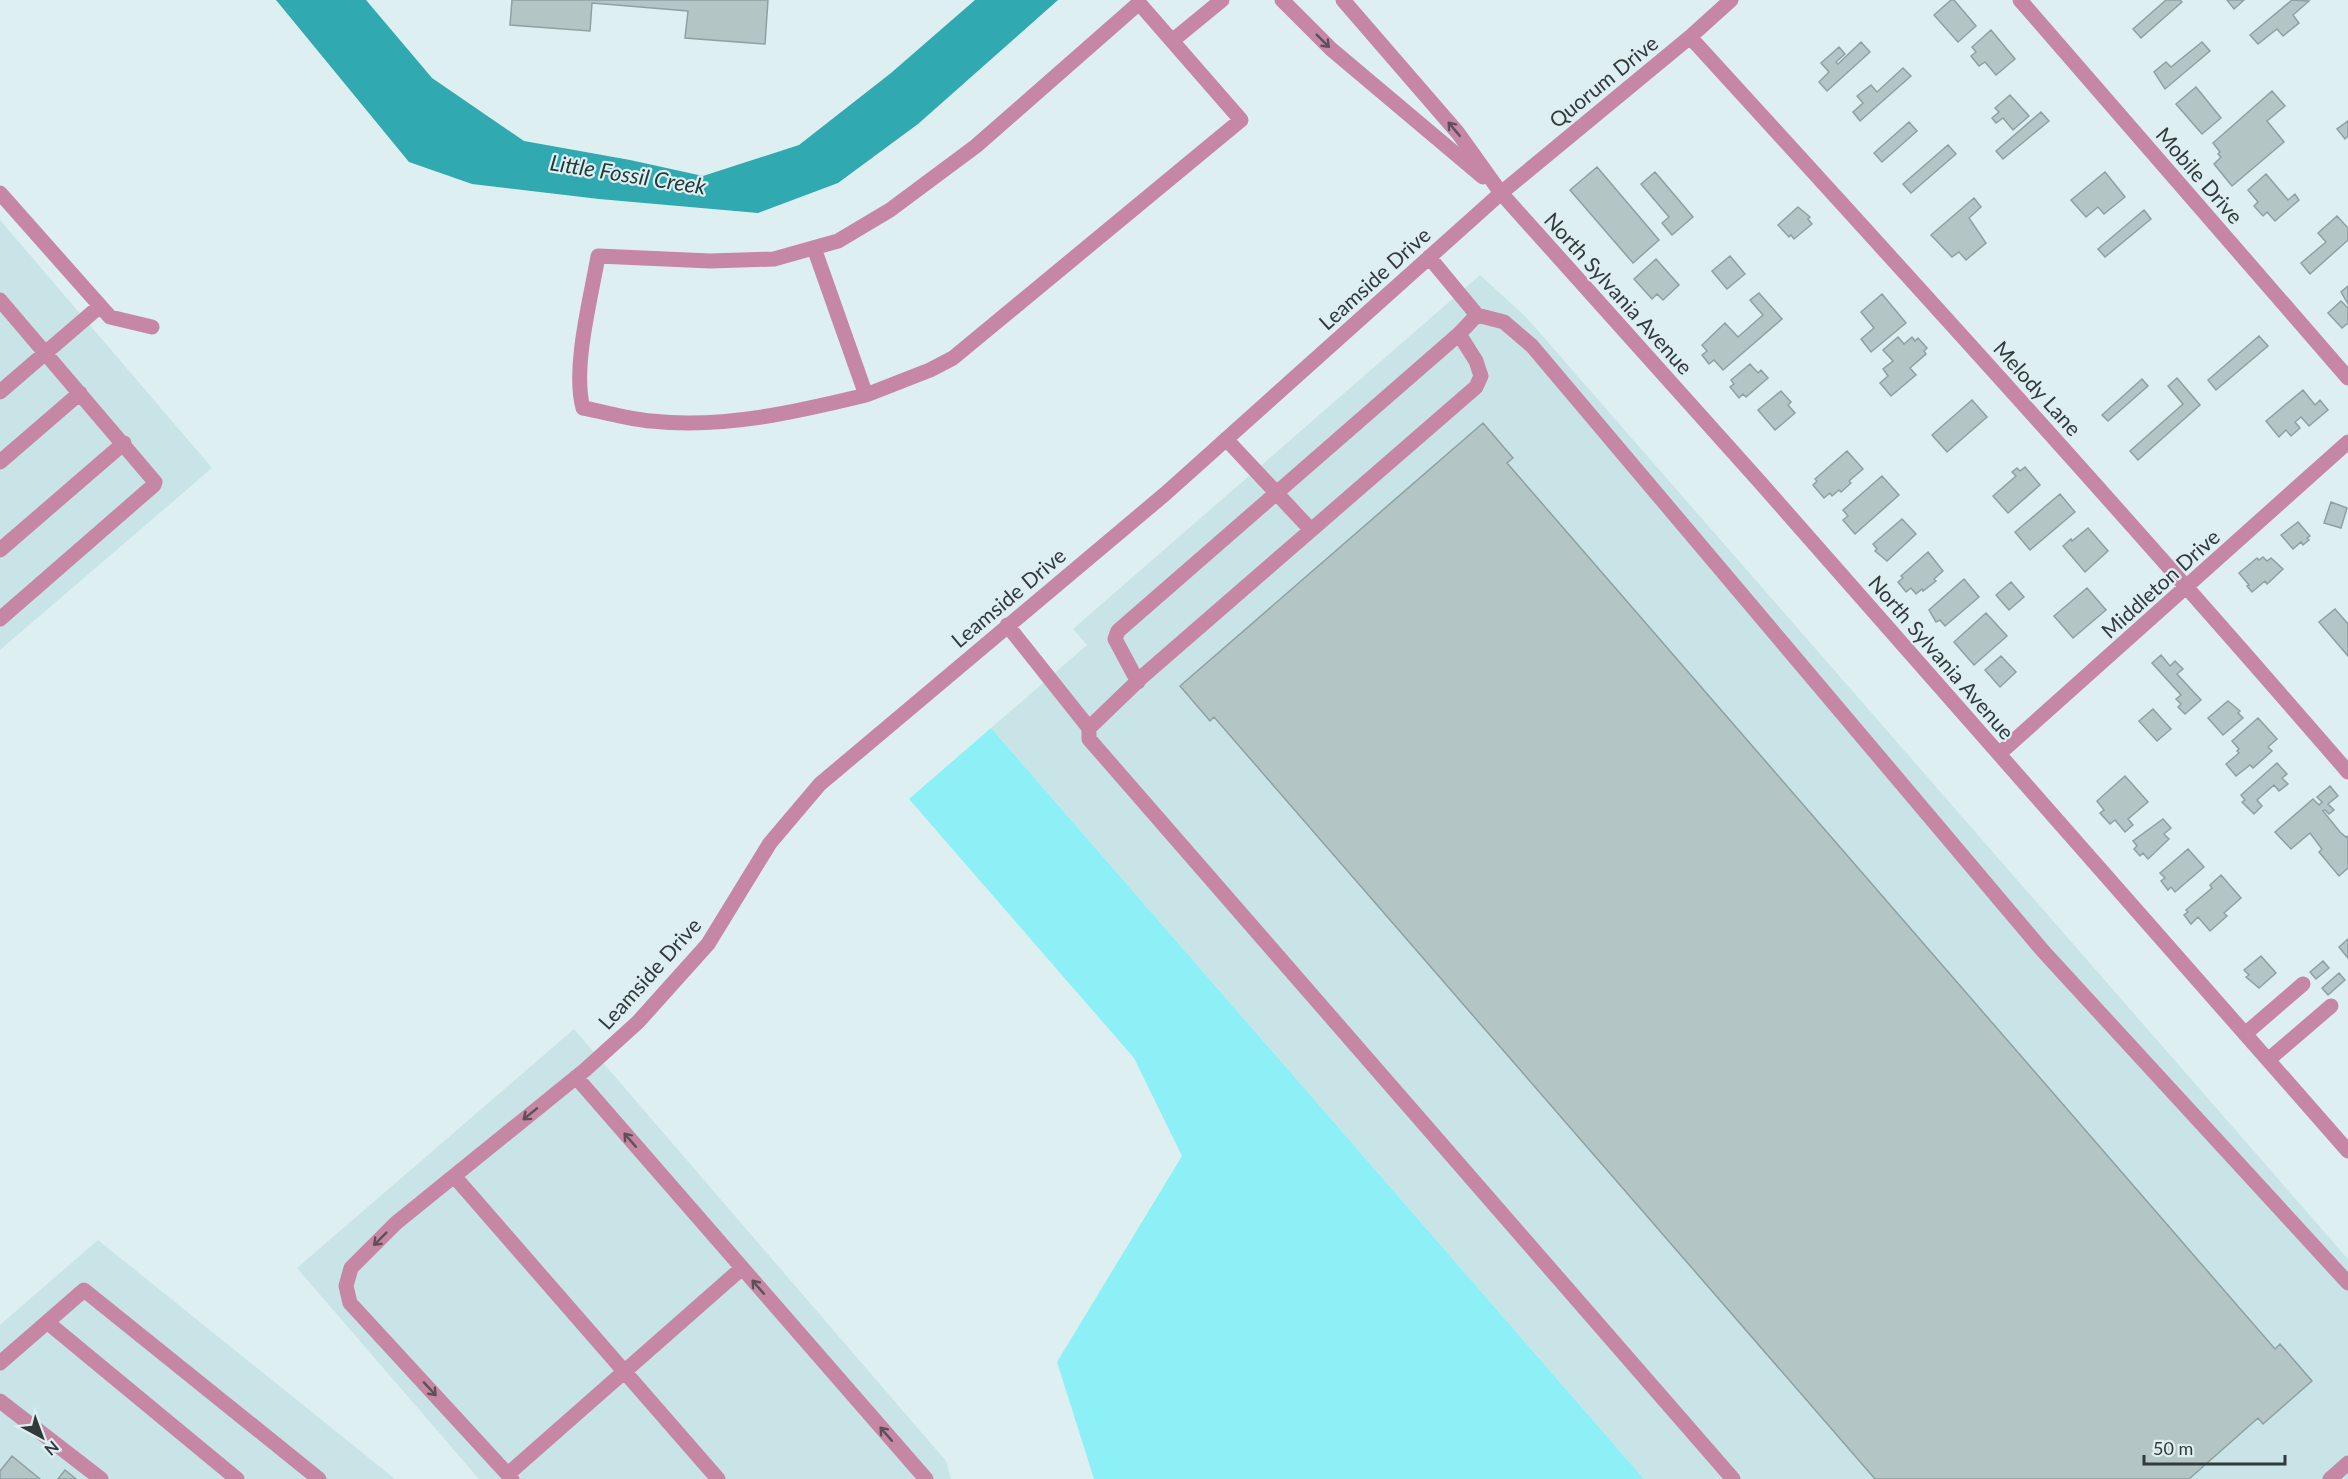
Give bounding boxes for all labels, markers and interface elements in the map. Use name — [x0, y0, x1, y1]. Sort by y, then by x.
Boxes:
street label: Quorum Drive — [1544, 30, 1662, 132]
one-way arrow — [1316, 34, 1331, 49]
one-way arrow — [1447, 122, 1461, 137]
street label: Mobile Drive — [2151, 122, 2249, 228]
water label: Little Fossil Creek — [548, 148, 708, 200]
street label: North Sylvania Avenue — [1540, 207, 1698, 379]
street label: Leamside Drive — [1313, 221, 1435, 335]
street label: Melody Lane — [1989, 336, 2087, 440]
street label: Middleton Drive — [2096, 523, 2224, 643]
street label: Leamside Drive — [946, 542, 1070, 652]
street label: North Sylvania Avenue — [1864, 570, 2020, 744]
street label: Leamside Drive — [592, 912, 706, 1034]
one-way arrow — [523, 1108, 539, 1121]
one-way arrow — [623, 1133, 637, 1148]
one-way arrow — [373, 1231, 388, 1246]
one-way arrow — [751, 1280, 765, 1295]
one-way arrow — [423, 1382, 437, 1397]
north arrow — [12, 1407, 72, 1467]
one-way arrow — [879, 1427, 893, 1442]
scale bar — [2144, 1428, 2285, 1466]
text: N — [41, 1437, 63, 1460]
text: 50 m — [2153, 1437, 2193, 1459]

